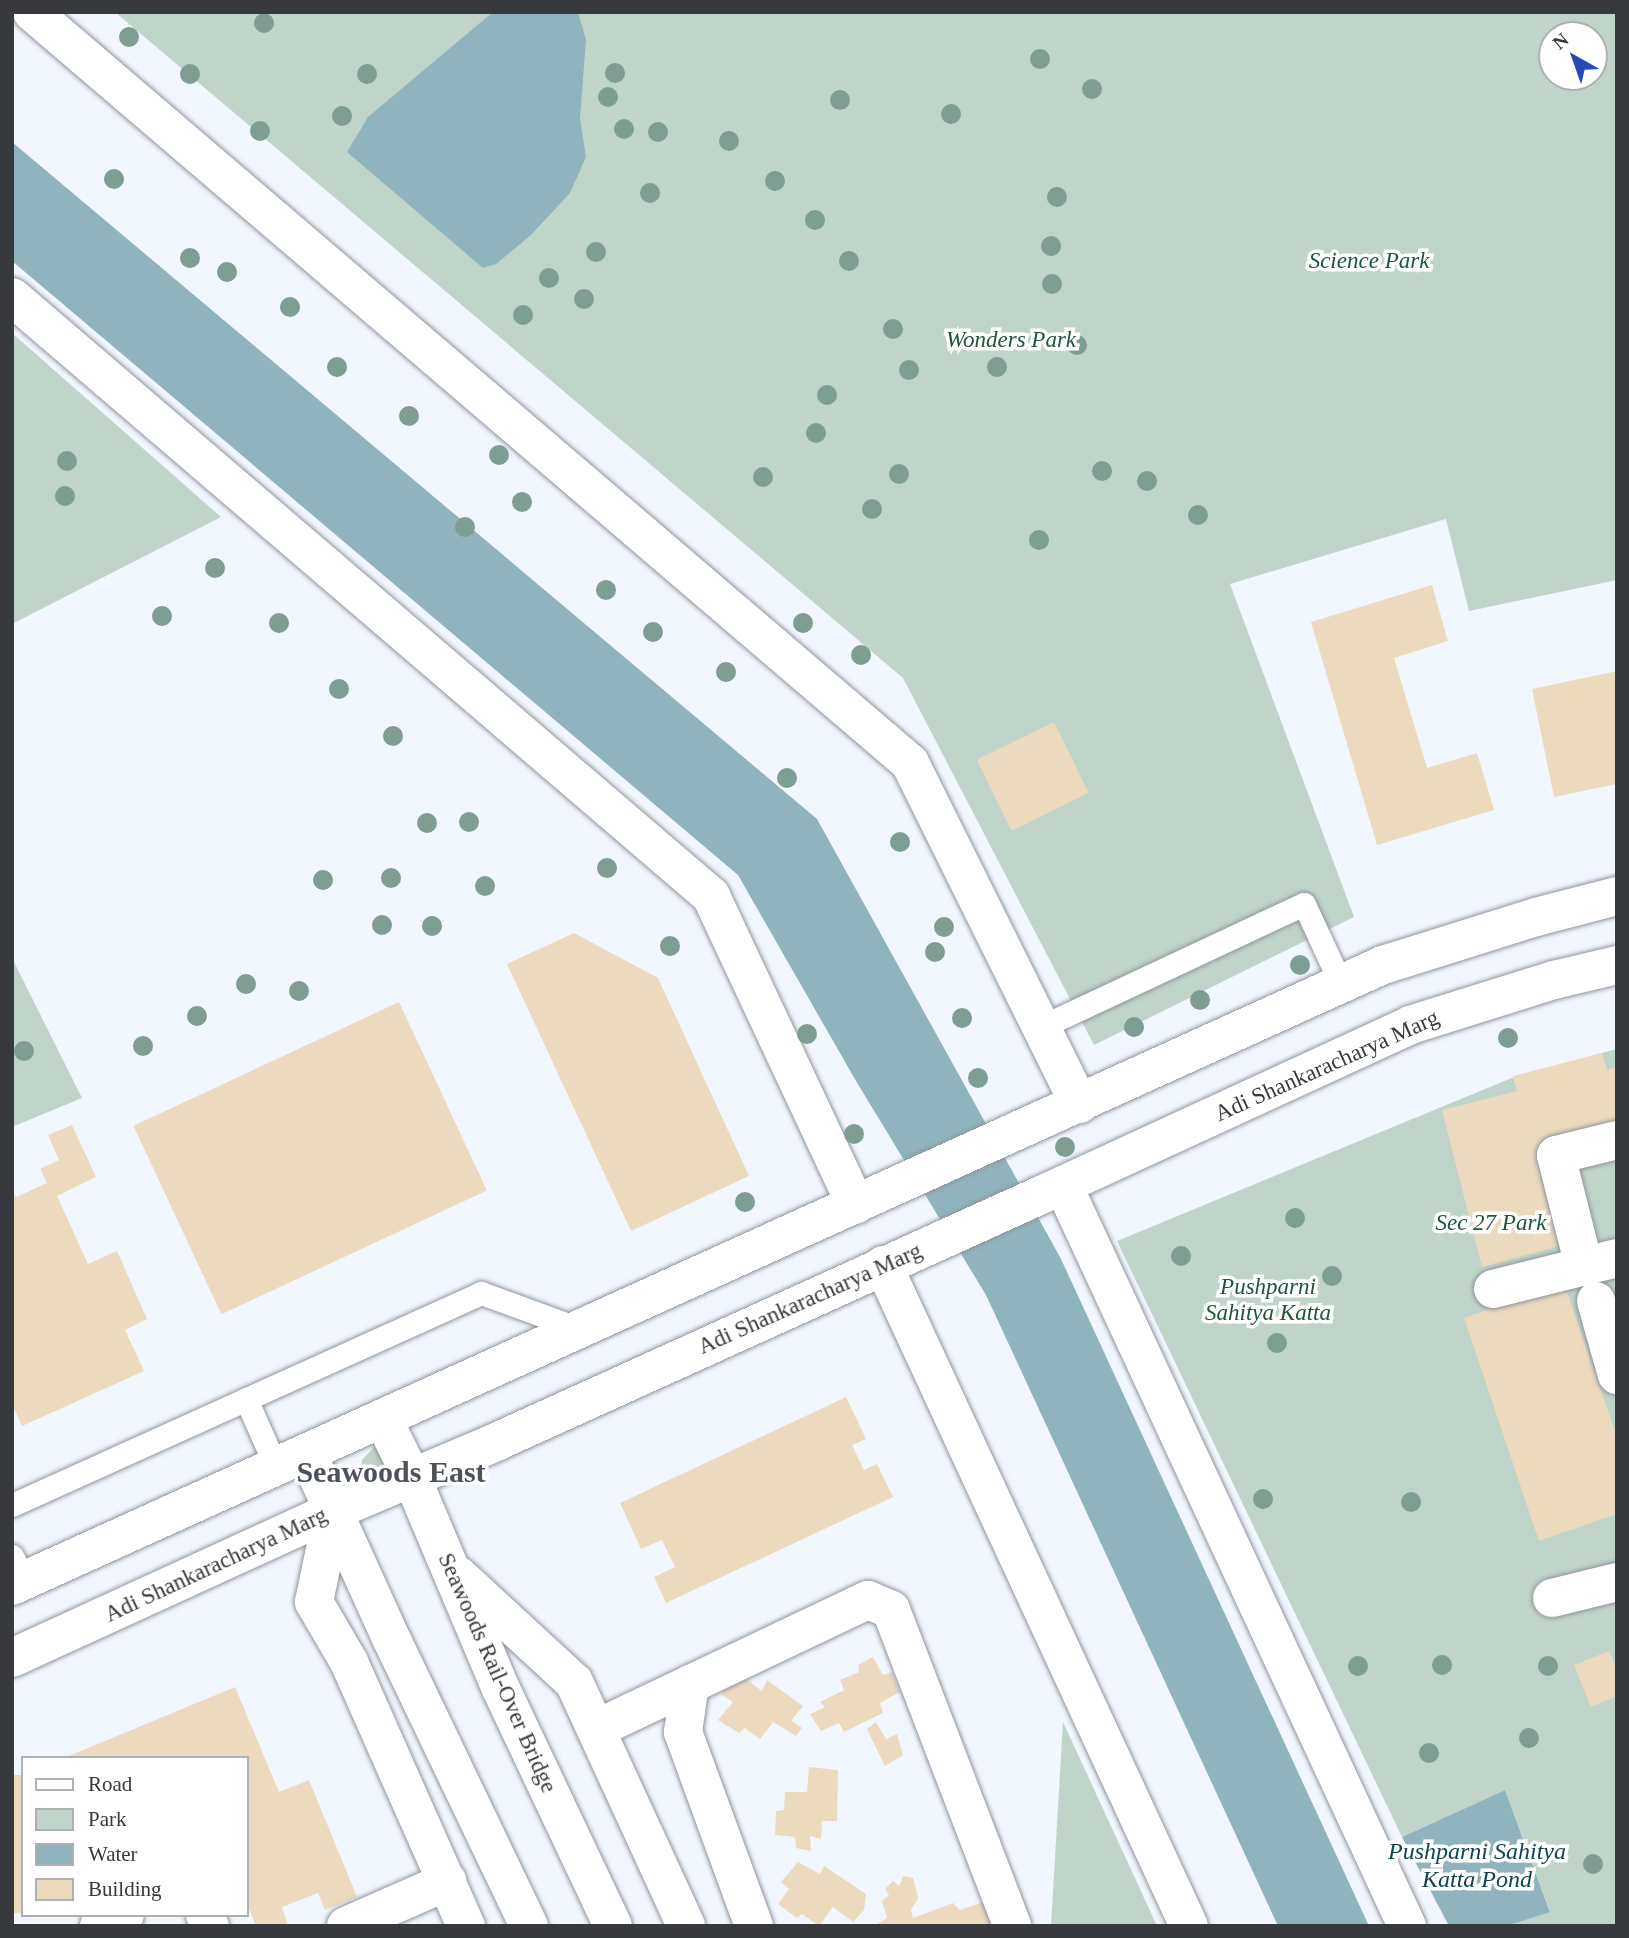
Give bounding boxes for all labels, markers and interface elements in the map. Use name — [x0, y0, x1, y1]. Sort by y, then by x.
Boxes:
north arrow — [1538, 21, 1608, 91]
text: N — [1548, 29, 1572, 54]
park label: Science Park — [1309, 247, 1429, 275]
park label: Wonders Park — [946, 326, 1076, 354]
street label: Adi Shankaracharya Marg — [1211, 1004, 1443, 1128]
park label: Sec 27 Park — [1435, 1209, 1547, 1237]
street label: Adi Shankaracharya Marg — [694, 1237, 926, 1361]
park label: Pushparni Sahitya Katta — [1205, 1273, 1331, 1327]
district label: Seawoods East — [296, 1454, 486, 1490]
street label: Adi Shankaracharya Marg — [100, 1501, 332, 1629]
street label: Seawoods Rail-Over Bridge — [432, 1549, 562, 1797]
legend — [21, 1756, 248, 1917]
text: Road — [88, 1772, 132, 1796]
text: Park — [88, 1807, 127, 1831]
water label: Pushparni Sahitya Katta Pond — [1388, 1838, 1566, 1894]
text: Water — [88, 1842, 138, 1866]
text: Building — [88, 1877, 162, 1901]

